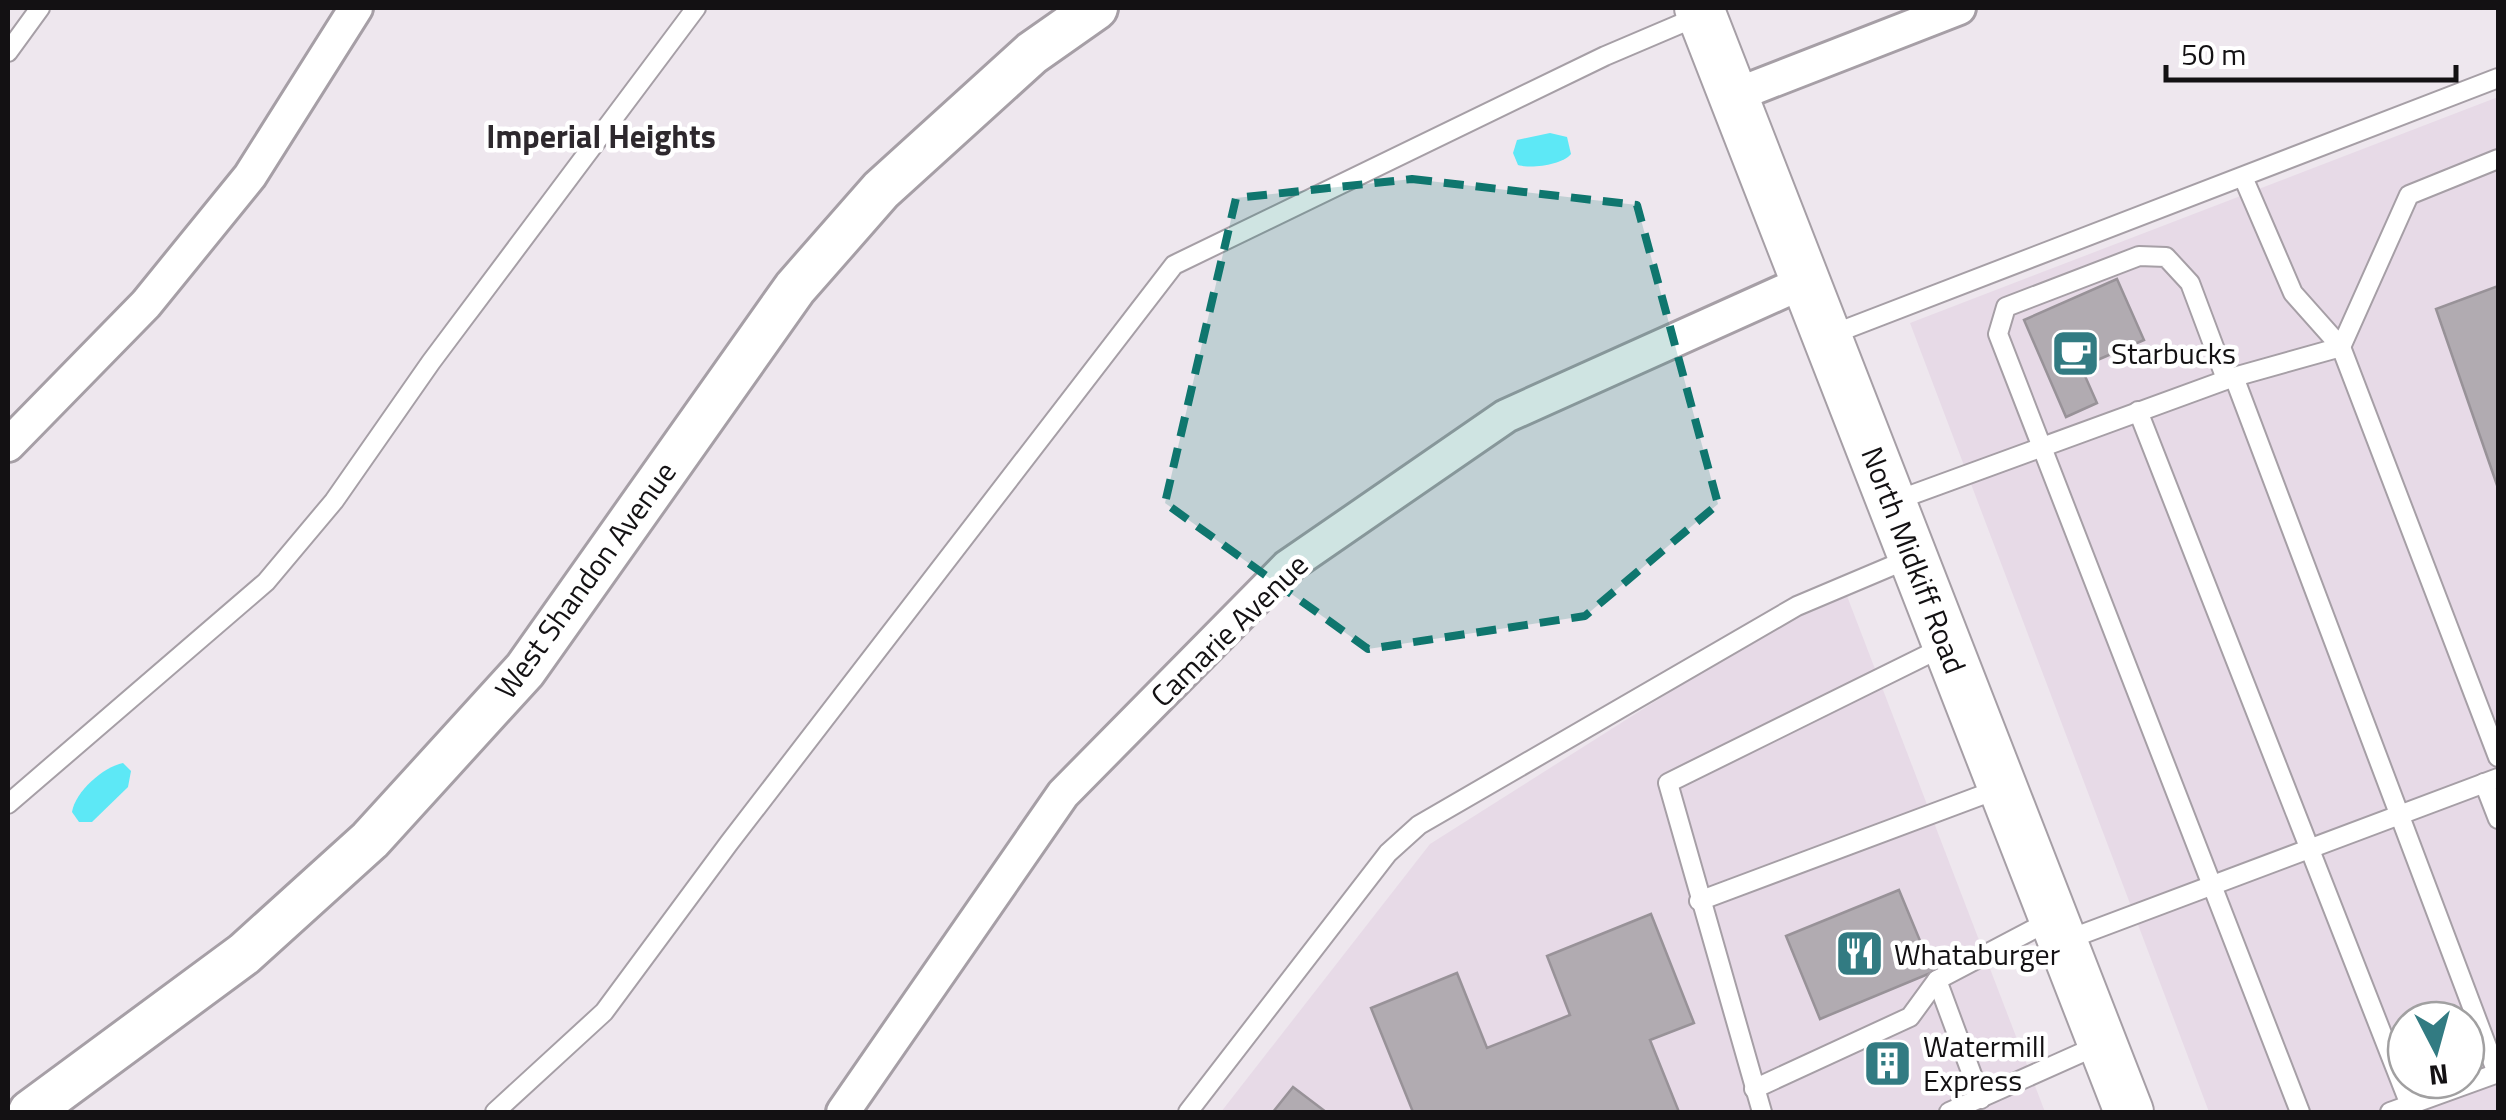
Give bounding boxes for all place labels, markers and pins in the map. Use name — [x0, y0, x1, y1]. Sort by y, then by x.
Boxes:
cafe icon: Starbucks — [2050, 327, 2102, 379]
place label: Starbucks — [2111, 330, 2236, 376]
restaurant icon: Whataburger — [1833, 928, 1885, 980]
place label: Whataburger — [1894, 931, 2060, 977]
place label: Watermill Express — [1923, 1023, 2046, 1103]
building icon: Watermill Express — [1862, 1037, 1914, 1089]

